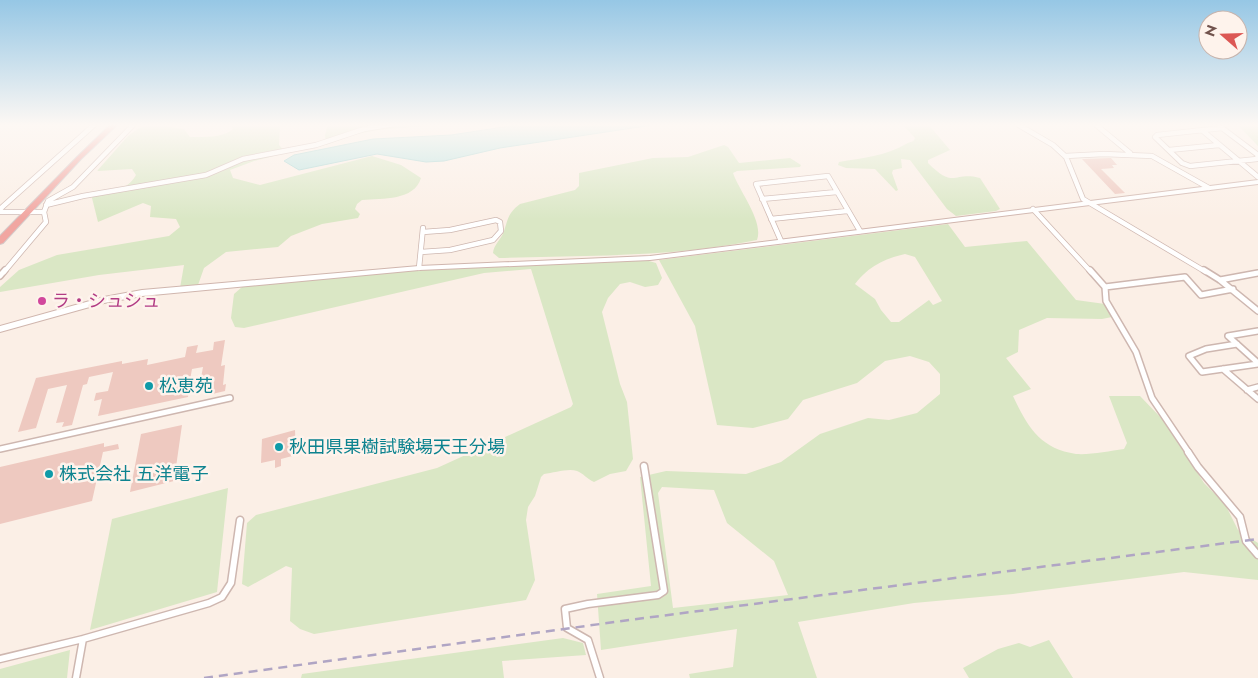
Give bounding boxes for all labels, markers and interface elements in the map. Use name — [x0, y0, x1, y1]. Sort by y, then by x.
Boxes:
north arrow — [1198, 10, 1248, 60]
text: N — [1199, 22, 1222, 39]
place label: ラ・シュシュ — [52, 288, 160, 314]
marker: ラ・シュシュ — [36, 295, 48, 307]
place label: 松恵苑 — [159, 373, 213, 399]
marker: 松恵苑 — [143, 380, 155, 392]
place label: 秋田県果樹試験場天王分場 — [289, 434, 505, 460]
marker: 秋田県果樹試験場天王分場 — [273, 441, 285, 453]
place label: 株式会社 五洋電子 — [59, 461, 208, 487]
marker: 株式会社 五洋電子 — [43, 468, 55, 480]

